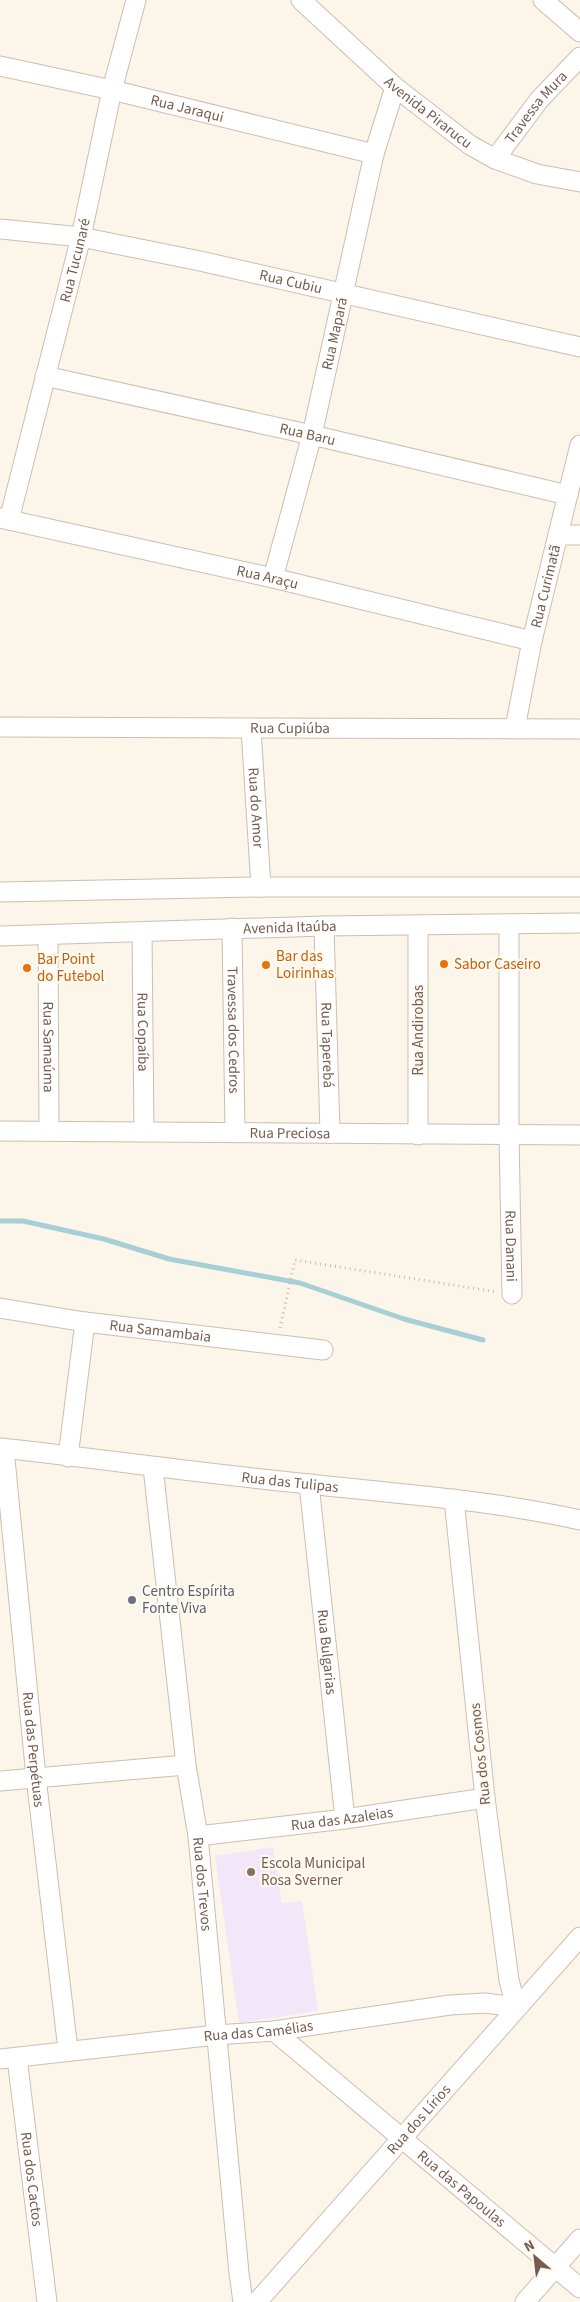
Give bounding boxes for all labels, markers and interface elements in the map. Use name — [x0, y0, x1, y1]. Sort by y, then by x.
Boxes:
street label: Travessa Mura — [500, 66, 572, 148]
street label: Avenida Pirarucu — [379, 72, 476, 154]
street label: Rua Jaraqui — [148, 90, 226, 128]
street label: Rua Tucunaré — [55, 216, 96, 305]
street label: Rua Cubiu — [257, 265, 324, 299]
street label: Rua Mapará — [317, 295, 353, 372]
street label: Rua Baru — [277, 418, 338, 451]
street label: Rua Curimatã — [526, 543, 566, 630]
street label: Rua Araçu — [235, 560, 301, 595]
street label: Rua Cupiúba — [250, 718, 330, 739]
street label: Rua do Amor — [242, 767, 269, 850]
street label: Avenida Itaúba — [243, 916, 337, 939]
place label: Bar das Loirinhas — [276, 946, 334, 984]
place label: Bar Point do Futebol — [37, 949, 105, 987]
place label: Sabor Caseiro — [454, 954, 541, 975]
marker: Sabor Caseiro — [438, 958, 450, 970]
marker: Bar das Loirinhas — [260, 959, 272, 971]
marker: Bar Point do Futebol — [21, 962, 33, 974]
street label: Travessa dos Cedros — [222, 966, 244, 1094]
street label: Rua Andirobas — [408, 985, 429, 1075]
street label: Rua Copaíba — [132, 992, 153, 1072]
street label: Rua Samaúma — [37, 1001, 59, 1093]
street label: Rua Taperebá — [315, 1002, 339, 1088]
street label: Rua Preciosa — [250, 1123, 330, 1144]
street label: Rua Danani — [499, 1210, 522, 1282]
street label: Rua Samambaia — [108, 1315, 212, 1348]
street label: Rua das Tulipas — [240, 1467, 340, 1498]
place label: Centro Espírita Fonte Viva — [142, 1581, 235, 1619]
marker: Centro Espírita Fonte Viva — [126, 1594, 138, 1606]
street label: Rua Bulgarias — [312, 1608, 342, 1696]
street label: Rua das Perpétuas — [17, 1691, 49, 1809]
street label: Rua dos Cosmos — [465, 1702, 496, 1806]
street label: Rua das Azaleias — [290, 1802, 395, 1836]
street label: Rua dos Trevos — [187, 1836, 217, 1932]
place label: Escola Municipal Rosa Sverner — [261, 1853, 365, 1891]
marker: Escola Municipal Rosa Sverner — [245, 1866, 257, 1878]
street label: Rua das Camélias — [203, 2015, 315, 2047]
street label: Rua dos Lírios — [382, 2080, 456, 2159]
street label: Rua dos Cactos — [15, 2131, 48, 2228]
street label: Rua das Papoulas — [412, 2145, 510, 2232]
north arrow — [510, 2232, 560, 2282]
text: N — [521, 2235, 538, 2257]

